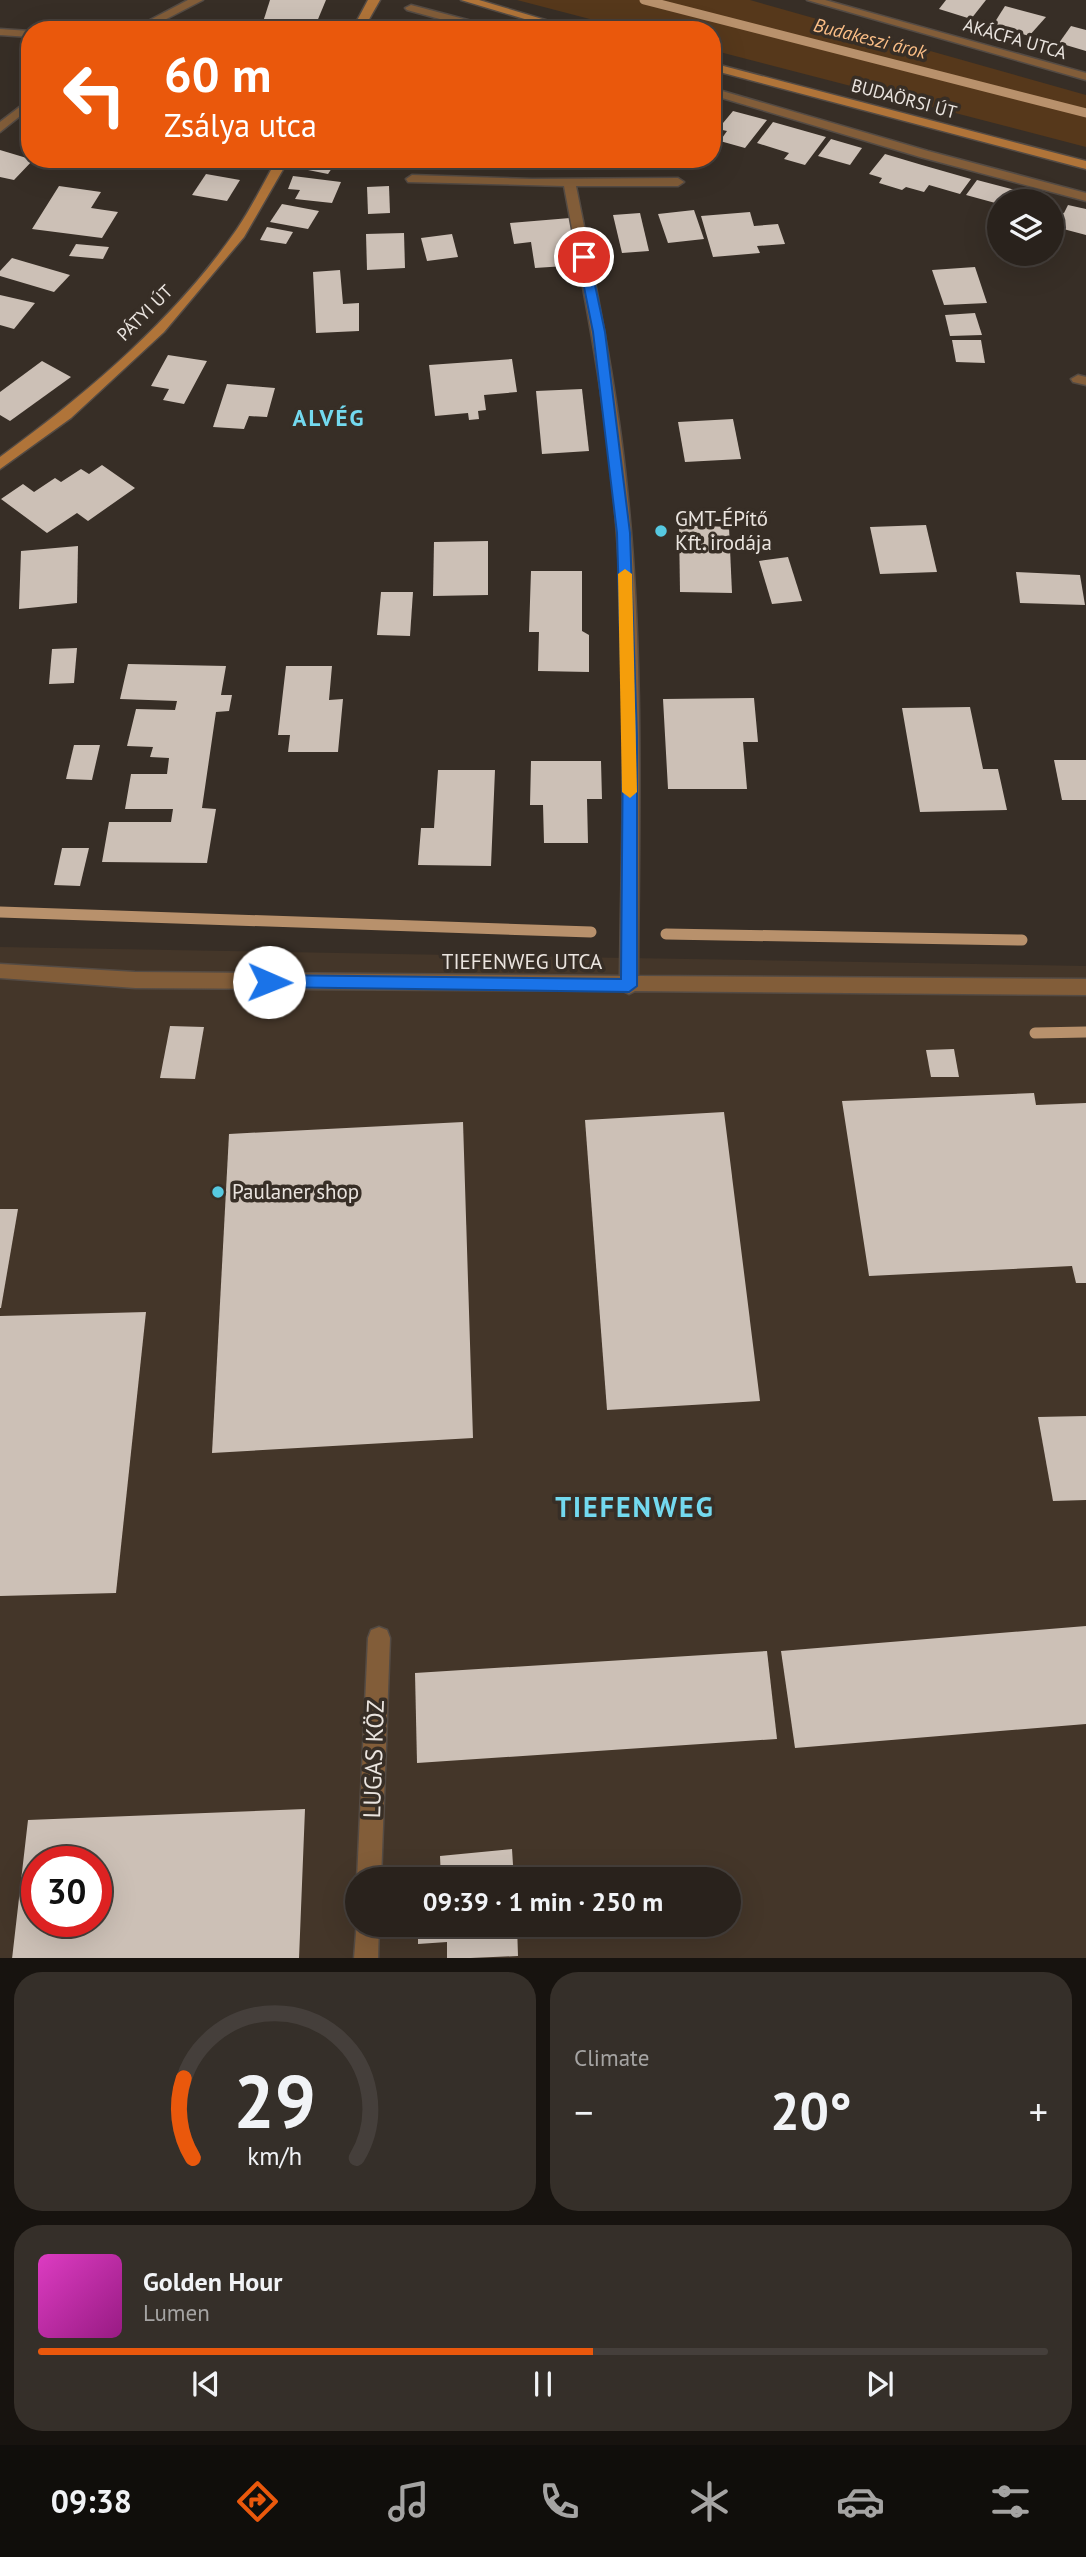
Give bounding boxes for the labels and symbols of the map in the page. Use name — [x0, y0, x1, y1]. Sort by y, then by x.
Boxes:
water label: Budakeszi árok — [811, 12, 930, 64]
street label: AKÁCFA UTCA — [961, 13, 1070, 64]
street label: BUDAÖRSI ÚT — [849, 73, 959, 124]
pin — [554, 227, 614, 287]
street label: PÁTYI ÚT — [112, 280, 177, 345]
district label: ALVÉG — [293, 403, 365, 432]
place label: GMT-ÉPítő Kft. irodája — [675, 505, 772, 556]
marker: GMT-ÉPítő Kft. irodája — [653, 523, 669, 539]
position arrow — [232, 945, 306, 1019]
street label: TIEFENWEG UTCA — [442, 948, 603, 975]
place label: Paulaner shop — [232, 1178, 359, 1205]
marker: Paulaner shop — [210, 1184, 226, 1200]
district label: TIEFENWEG — [555, 1488, 715, 1525]
street label: LUGAS KÖZ — [356, 1699, 391, 1819]
speed limit sign: 30 — [21, 1846, 112, 1937]

